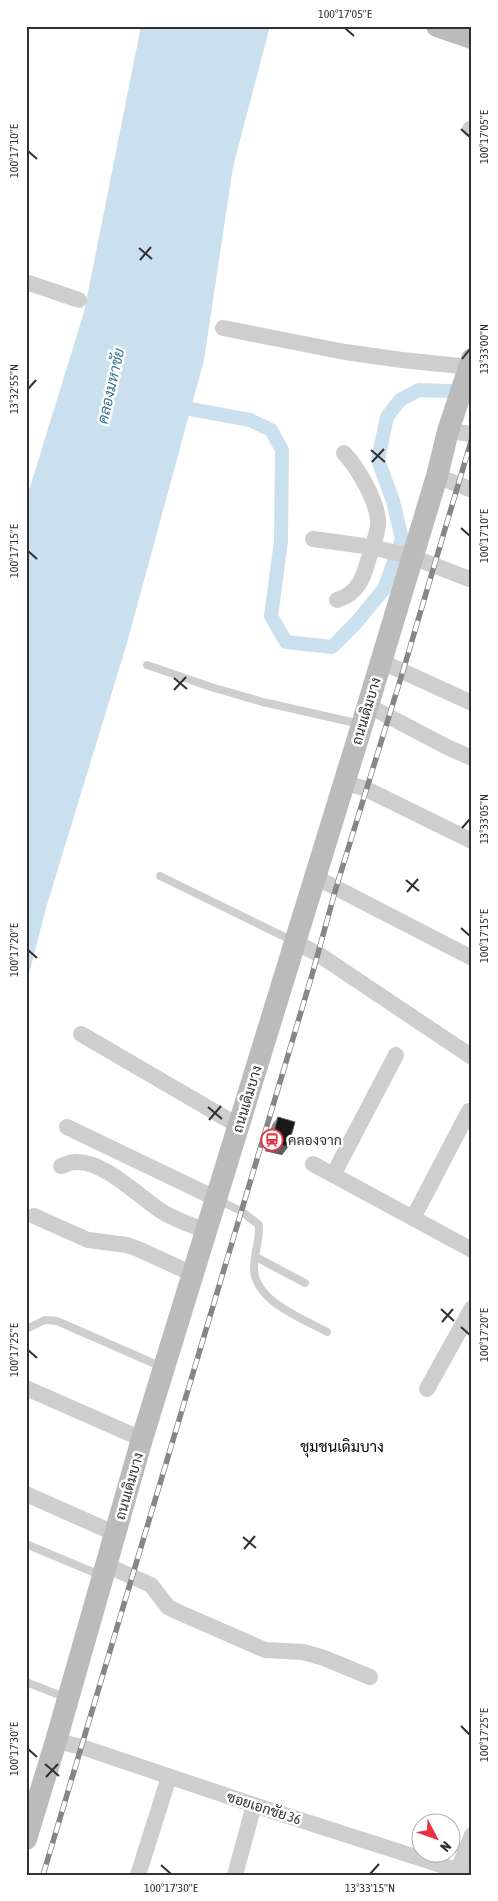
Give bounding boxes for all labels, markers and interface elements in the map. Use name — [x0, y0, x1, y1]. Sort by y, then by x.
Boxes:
text: 100°17'05"E — [318, 7, 372, 21]
text: 100°17'05"E — [477, 110, 491, 164]
text: 100°17'10"E — [7, 124, 21, 178]
text: 13°33'00"N — [477, 324, 491, 374]
water label: คลองมหาชัย — [94, 346, 128, 425]
text: 13°32'55"N — [7, 364, 21, 414]
text: 100°17'10"E — [477, 509, 491, 563]
text: 100°17'15"E — [7, 524, 21, 578]
street label: ถนนเดิมบาง — [348, 675, 384, 747]
text: 13°33'05"N — [477, 794, 491, 844]
text: 100°17'15"E — [477, 909, 491, 963]
text: 100°17'20"E — [7, 923, 21, 977]
street label: ถนนเดิมบาง — [229, 1063, 265, 1135]
station icon: คลองจาก — [260, 1128, 284, 1152]
place label: คลองจาก — [288, 1132, 342, 1148]
text: 100°17'20"E — [477, 1308, 491, 1362]
text: 100°17'25"E — [7, 1323, 21, 1377]
district label: ชุมชนเดิมบาง — [300, 1438, 384, 1458]
street label: ถนนเดิมบาง — [112, 1450, 146, 1522]
text: 100°17'25"E — [477, 1708, 491, 1762]
text: 100°17'30"E — [7, 1722, 21, 1776]
street label: ซอยเอกชัย 36 — [225, 1788, 304, 1828]
north arrow — [410, 1814, 460, 1864]
text: N — [437, 1838, 455, 1855]
text: 100°17'30"E — [144, 1881, 198, 1895]
text: 13°33'15"N — [345, 1881, 395, 1895]

